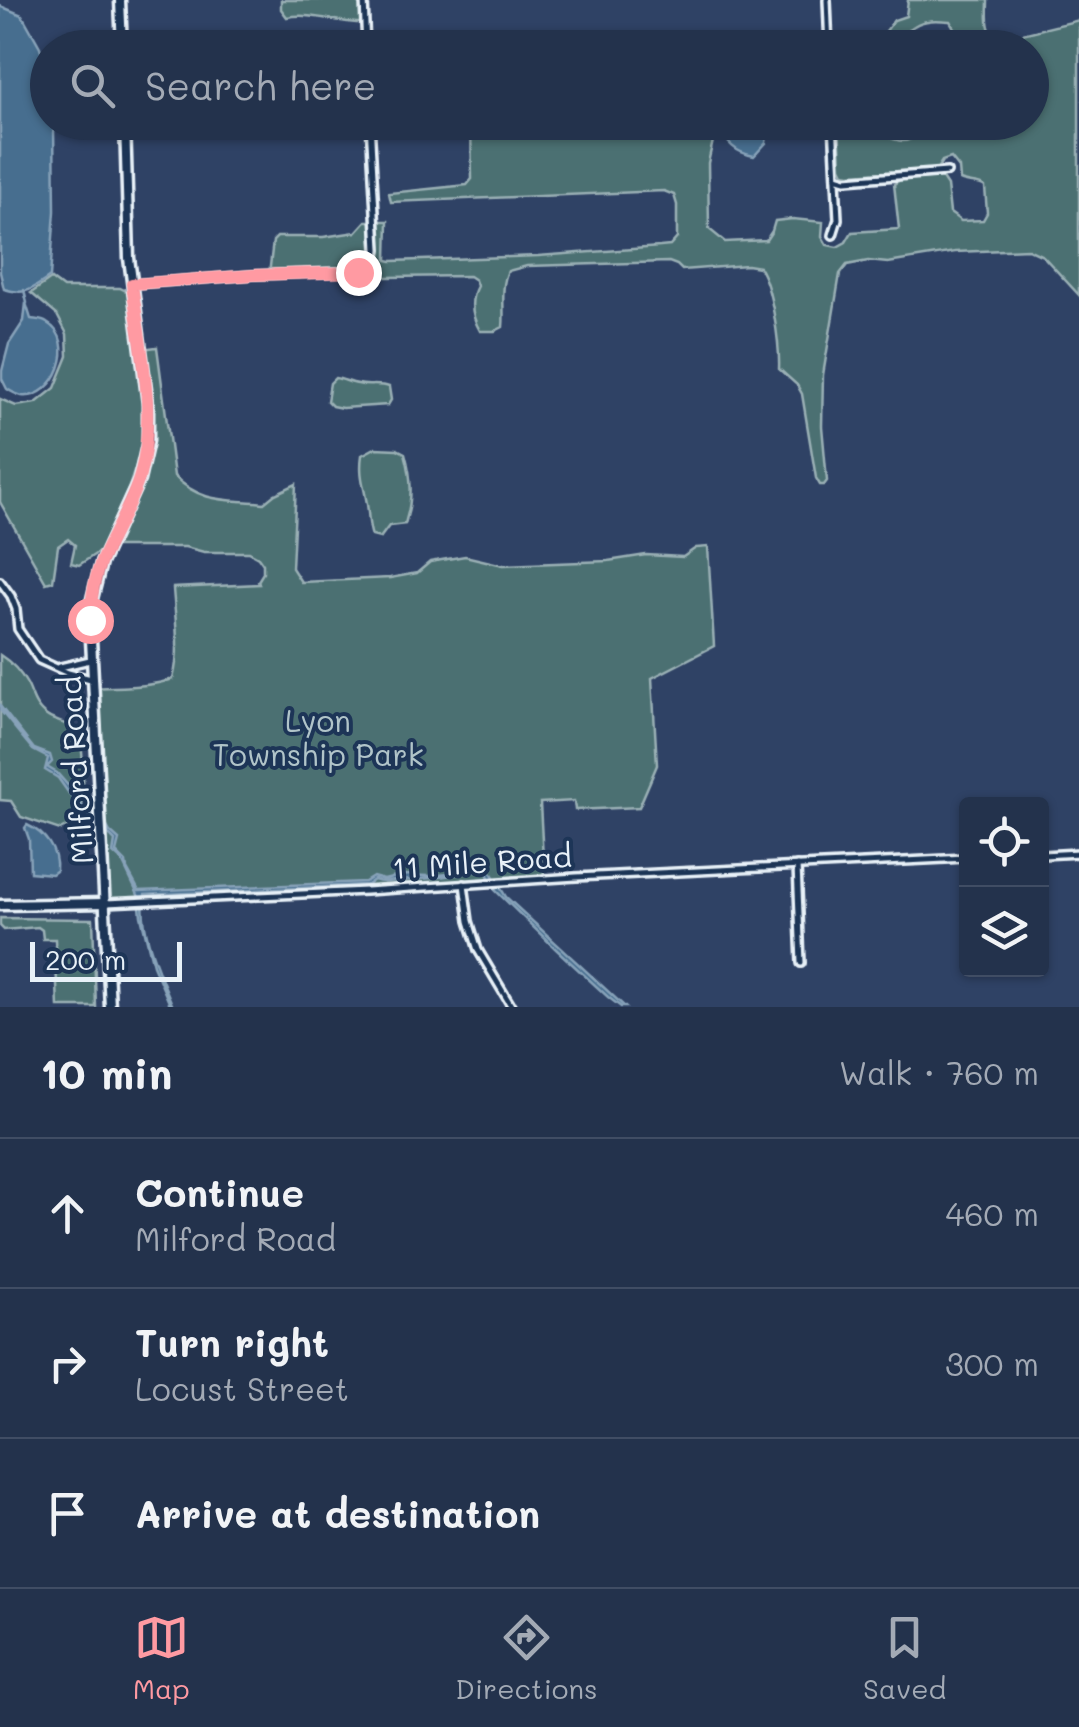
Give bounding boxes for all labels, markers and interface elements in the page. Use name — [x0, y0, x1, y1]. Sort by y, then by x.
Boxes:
search box — [30, 30, 1049, 140]
icon: search — [65, 58, 120, 113]
text: Search here — [145, 60, 376, 110]
route end — [336, 250, 382, 296]
route start — [68, 598, 114, 644]
street label: Milford Road — [48, 675, 102, 865]
park label: Lyon Township Park — [212, 700, 424, 774]
map controls — [959, 797, 1049, 977]
button: locate — [959, 797, 1049, 887]
street label: 11 Mile Road — [391, 835, 573, 887]
button: layers — [959, 887, 1049, 977]
scale bar — [30, 937, 182, 981]
text: 200 m — [45, 941, 126, 977]
text: 10 min — [40, 1045, 172, 1100]
text: Walk · 760 m — [839, 1051, 1039, 1093]
text: Continue — [135, 1167, 304, 1217]
icon: ahead — [40, 1186, 95, 1241]
text: 460 m — [945, 1192, 1039, 1234]
text: Milford Road — [135, 1217, 336, 1259]
text: Turn right — [135, 1317, 329, 1367]
icon: right — [40, 1336, 95, 1391]
text: 300 m — [945, 1342, 1039, 1384]
text: Locust Street — [135, 1367, 349, 1409]
icon: arrive — [40, 1486, 95, 1541]
text: Arrive at destination — [135, 1488, 540, 1538]
tab: Map — [133, 1610, 190, 1706]
tab: Directions — [455, 1610, 598, 1706]
tab: Saved — [863, 1610, 946, 1706]

